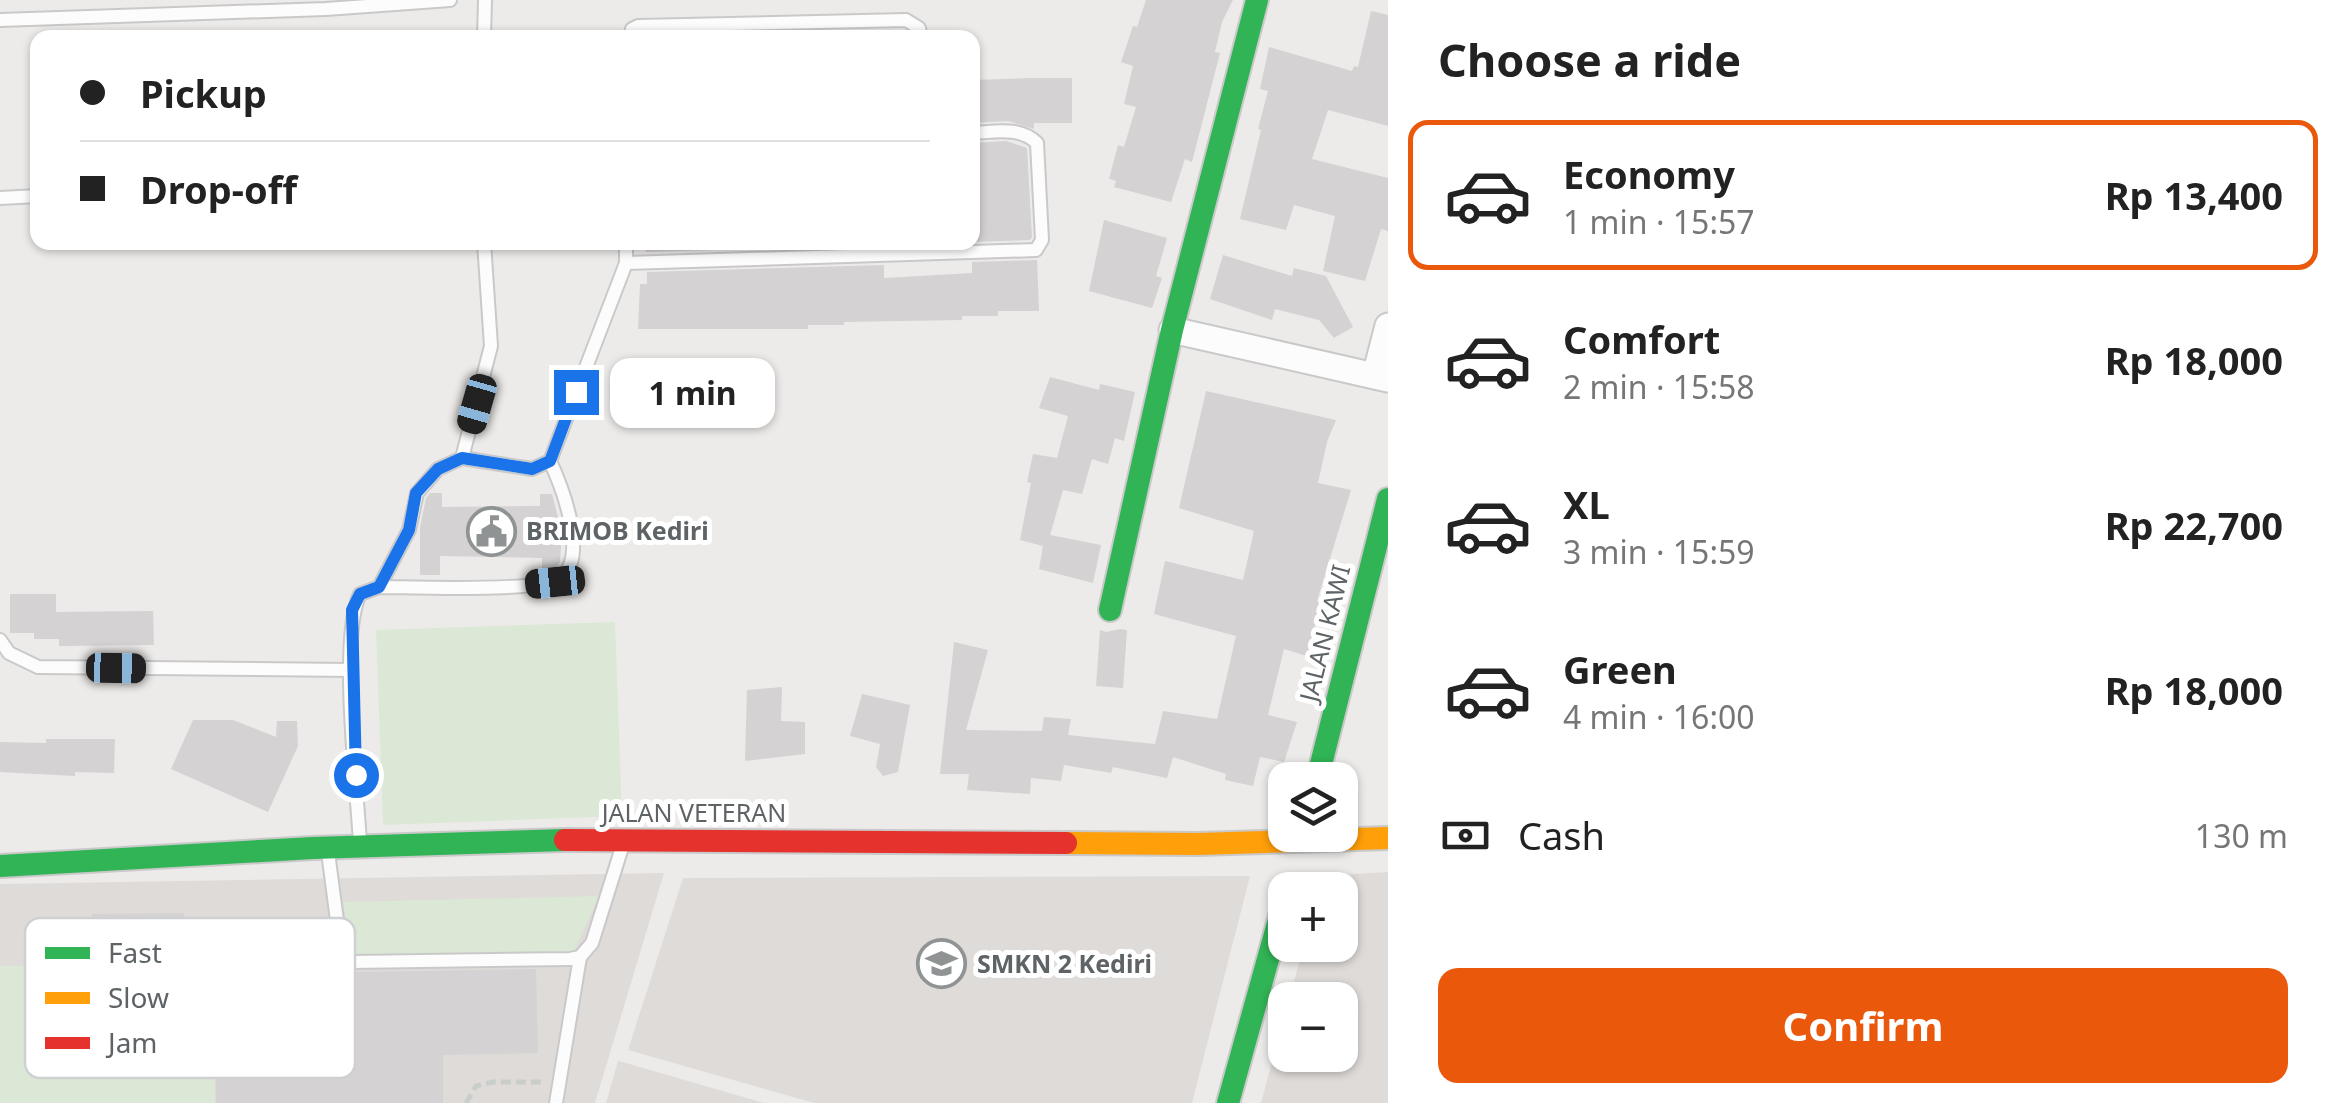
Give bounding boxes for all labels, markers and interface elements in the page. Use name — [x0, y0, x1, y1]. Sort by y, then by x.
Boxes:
text: Choose a ride — [1438, 29, 1741, 90]
text: Pickup — [140, 67, 267, 119]
text: Economy — [1563, 148, 1735, 200]
icon: car — [1443, 150, 1533, 240]
text: Drop-off — [140, 163, 297, 215]
text: Rp 13,400 — [2105, 169, 2283, 221]
text: 1 min · 15:57 — [1563, 200, 1755, 243]
text: Comfort — [1563, 313, 1720, 365]
icon: car — [1443, 315, 1533, 405]
text: Rp 18,000 — [2105, 334, 2283, 386]
callout: 1 min — [611, 357, 776, 427]
text: 2 min · 15:58 — [1563, 365, 1755, 408]
route end — [554, 370, 599, 415]
car — [454, 371, 500, 437]
text: 1 min — [648, 371, 737, 414]
text: XL — [1563, 478, 1610, 530]
icon: car — [1443, 480, 1533, 570]
text: Rp 22,700 — [2105, 499, 2283, 551]
public building icon: BRIMOB Kediri — [465, 505, 517, 557]
place label: BRIMOB Kediri — [526, 513, 709, 547]
text: 3 min · 15:59 — [1563, 530, 1755, 573]
street label: JALAN KAWI — [1290, 561, 1357, 707]
car — [524, 564, 586, 600]
text: Green — [1563, 643, 1677, 695]
icon: car — [1443, 645, 1533, 735]
car — [86, 652, 146, 684]
text: Rp 18,000 — [2105, 664, 2283, 716]
text: 4 min · 16:00 — [1563, 695, 1755, 738]
route start — [334, 753, 379, 798]
map controls — [1268, 762, 1358, 1072]
button: layers — [1268, 762, 1358, 852]
street label: JALAN VETERAN — [600, 795, 786, 829]
icon: cash — [1438, 808, 1493, 863]
text: Cash — [1518, 809, 1605, 861]
text: 130 m — [2195, 814, 2288, 857]
button: + — [1268, 872, 1358, 962]
legend — [25, 918, 355, 1078]
text: Fast — [108, 933, 162, 971]
school or university icon: SMKN 2 Kediri — [916, 938, 968, 990]
place label: SMKN 2 Kediri — [977, 946, 1152, 980]
button: Confirm — [1438, 968, 2288, 1083]
text: Slow — [108, 978, 169, 1016]
button: − — [1268, 982, 1358, 1072]
text: Jam — [105, 1023, 158, 1061]

